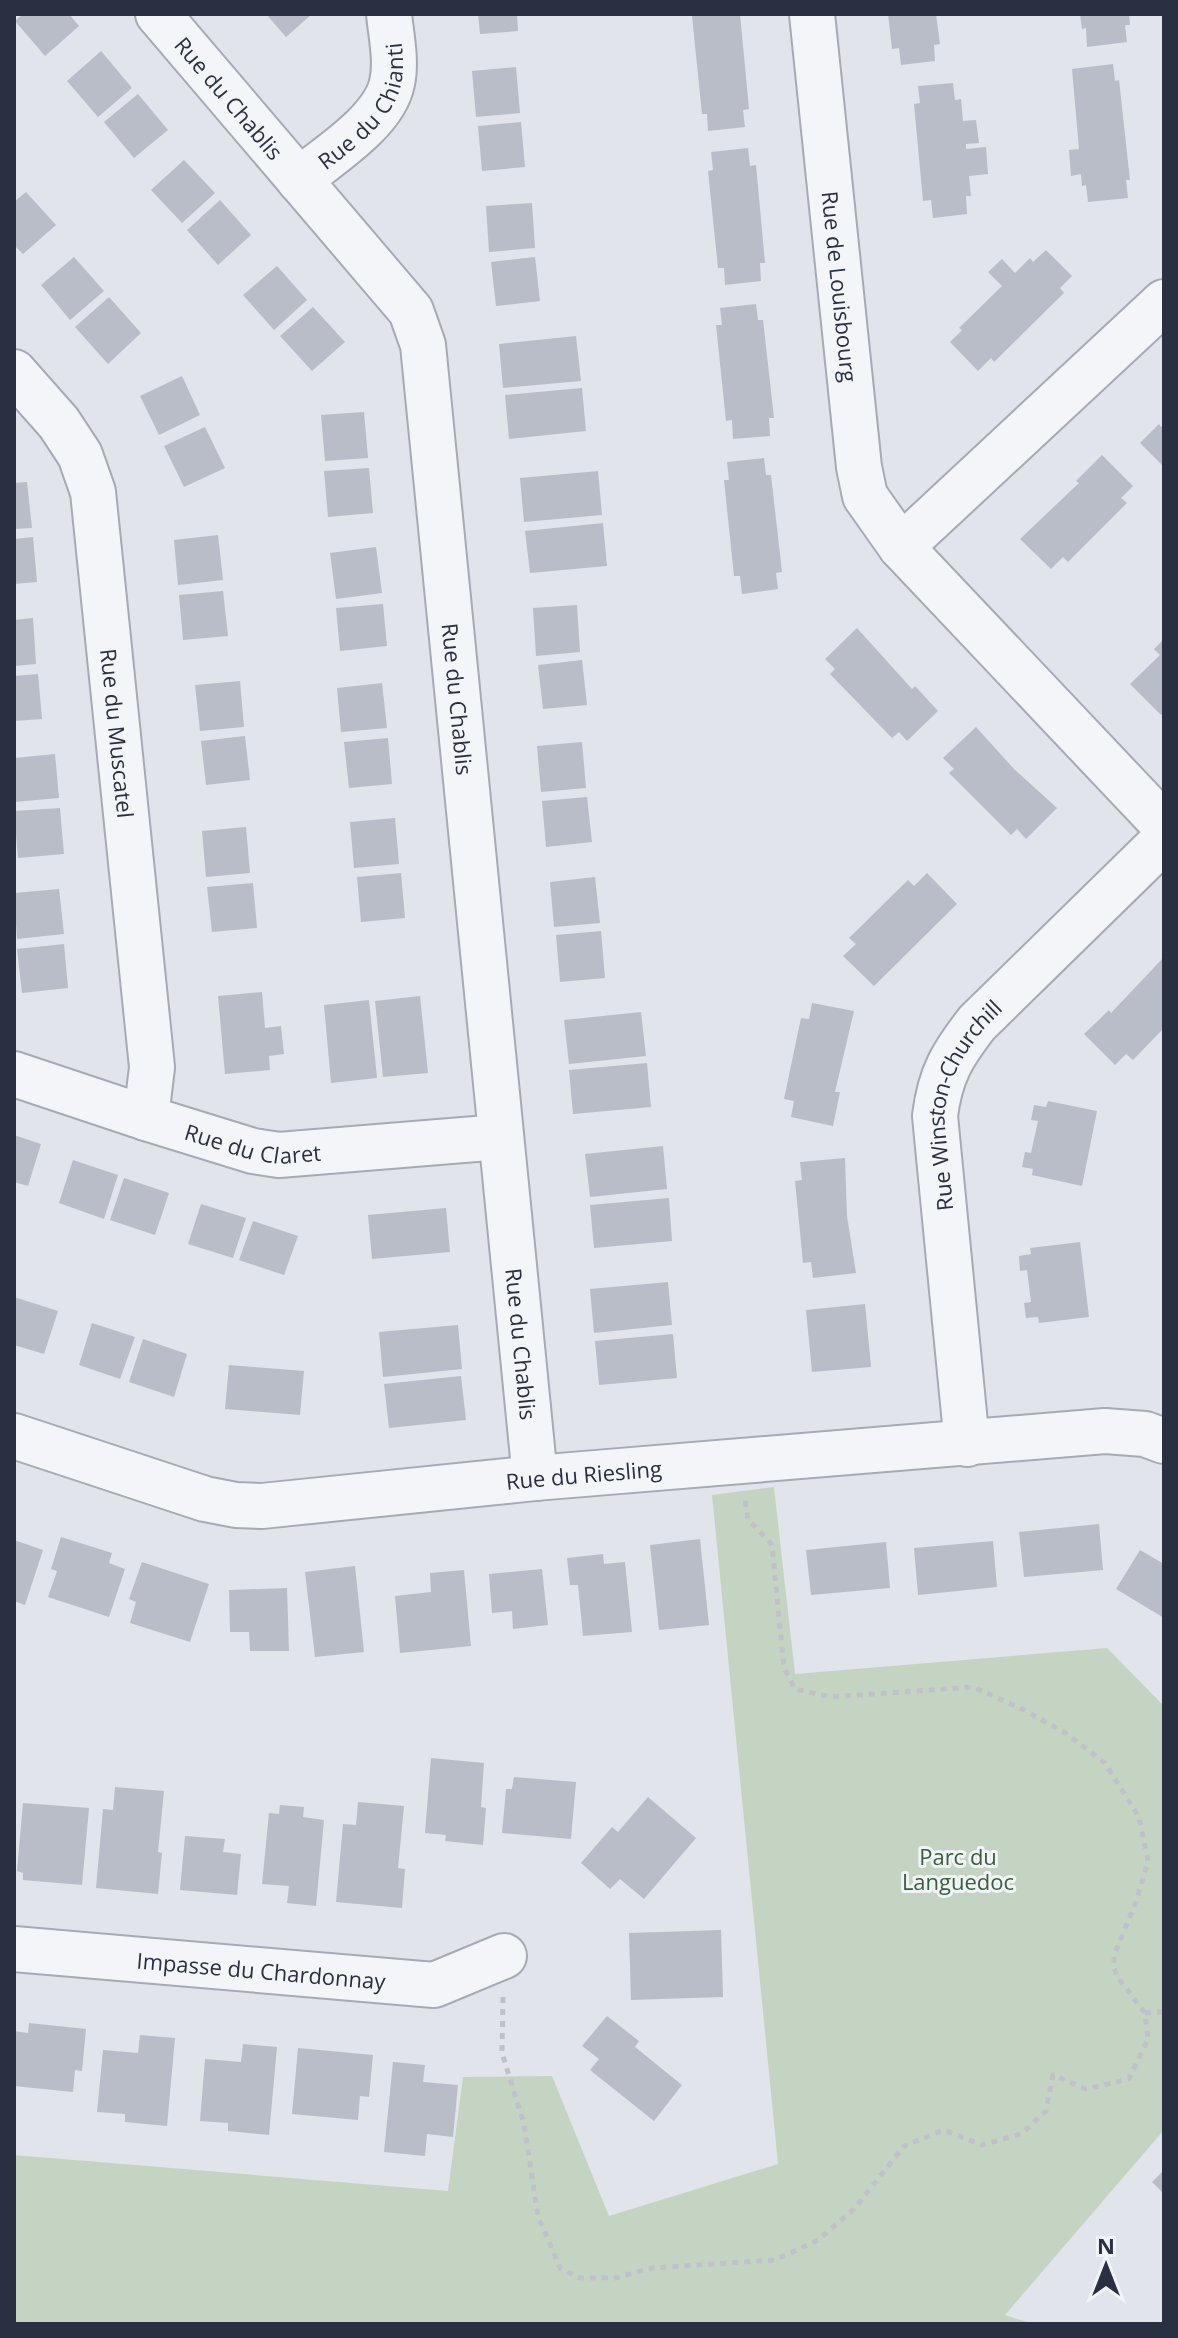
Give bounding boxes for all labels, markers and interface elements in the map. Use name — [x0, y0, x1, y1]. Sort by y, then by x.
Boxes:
street label: Rue du Chablis — [168, 30, 290, 166]
street label: Rue du Chianti — [311, 41, 409, 175]
street label: Rue de Louisbourg — [815, 189, 865, 384]
street label: Rue du Chablis — [436, 622, 480, 776]
street label: Rue du Muscatel — [94, 647, 141, 819]
street label: Rue Winston-Churchill — [920, 992, 1008, 1212]
street label: Rue du Claret — [181, 1116, 322, 1170]
street label: Rue du Chablis — [499, 1267, 544, 1421]
street label: Rue du Riesling — [504, 1453, 663, 1496]
park label: Parc du Languedoc — [902, 1841, 1014, 1896]
street label: Impasse du Chardonnay — [136, 1945, 388, 1996]
north arrow — [1066, 2226, 1146, 2306]
text: N — [1097, 2230, 1115, 2260]

